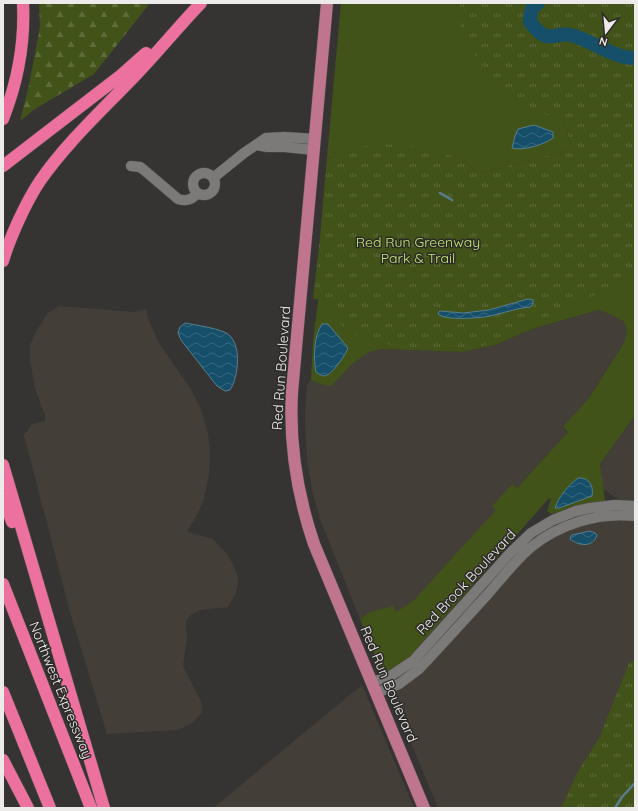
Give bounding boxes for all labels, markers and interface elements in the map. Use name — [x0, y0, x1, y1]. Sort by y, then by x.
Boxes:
north arrow — [586, 12, 626, 52]
text: N — [597, 34, 609, 49]
park label: Red Run Greenway Park & Trail — [356, 233, 480, 267]
street label: Red Run Boulevard — [268, 305, 294, 431]
street label: Red Brook Boulevard — [412, 525, 520, 639]
street label: Northwest Expressway — [25, 619, 97, 761]
street label: Red Run Boulevard — [356, 623, 422, 745]

